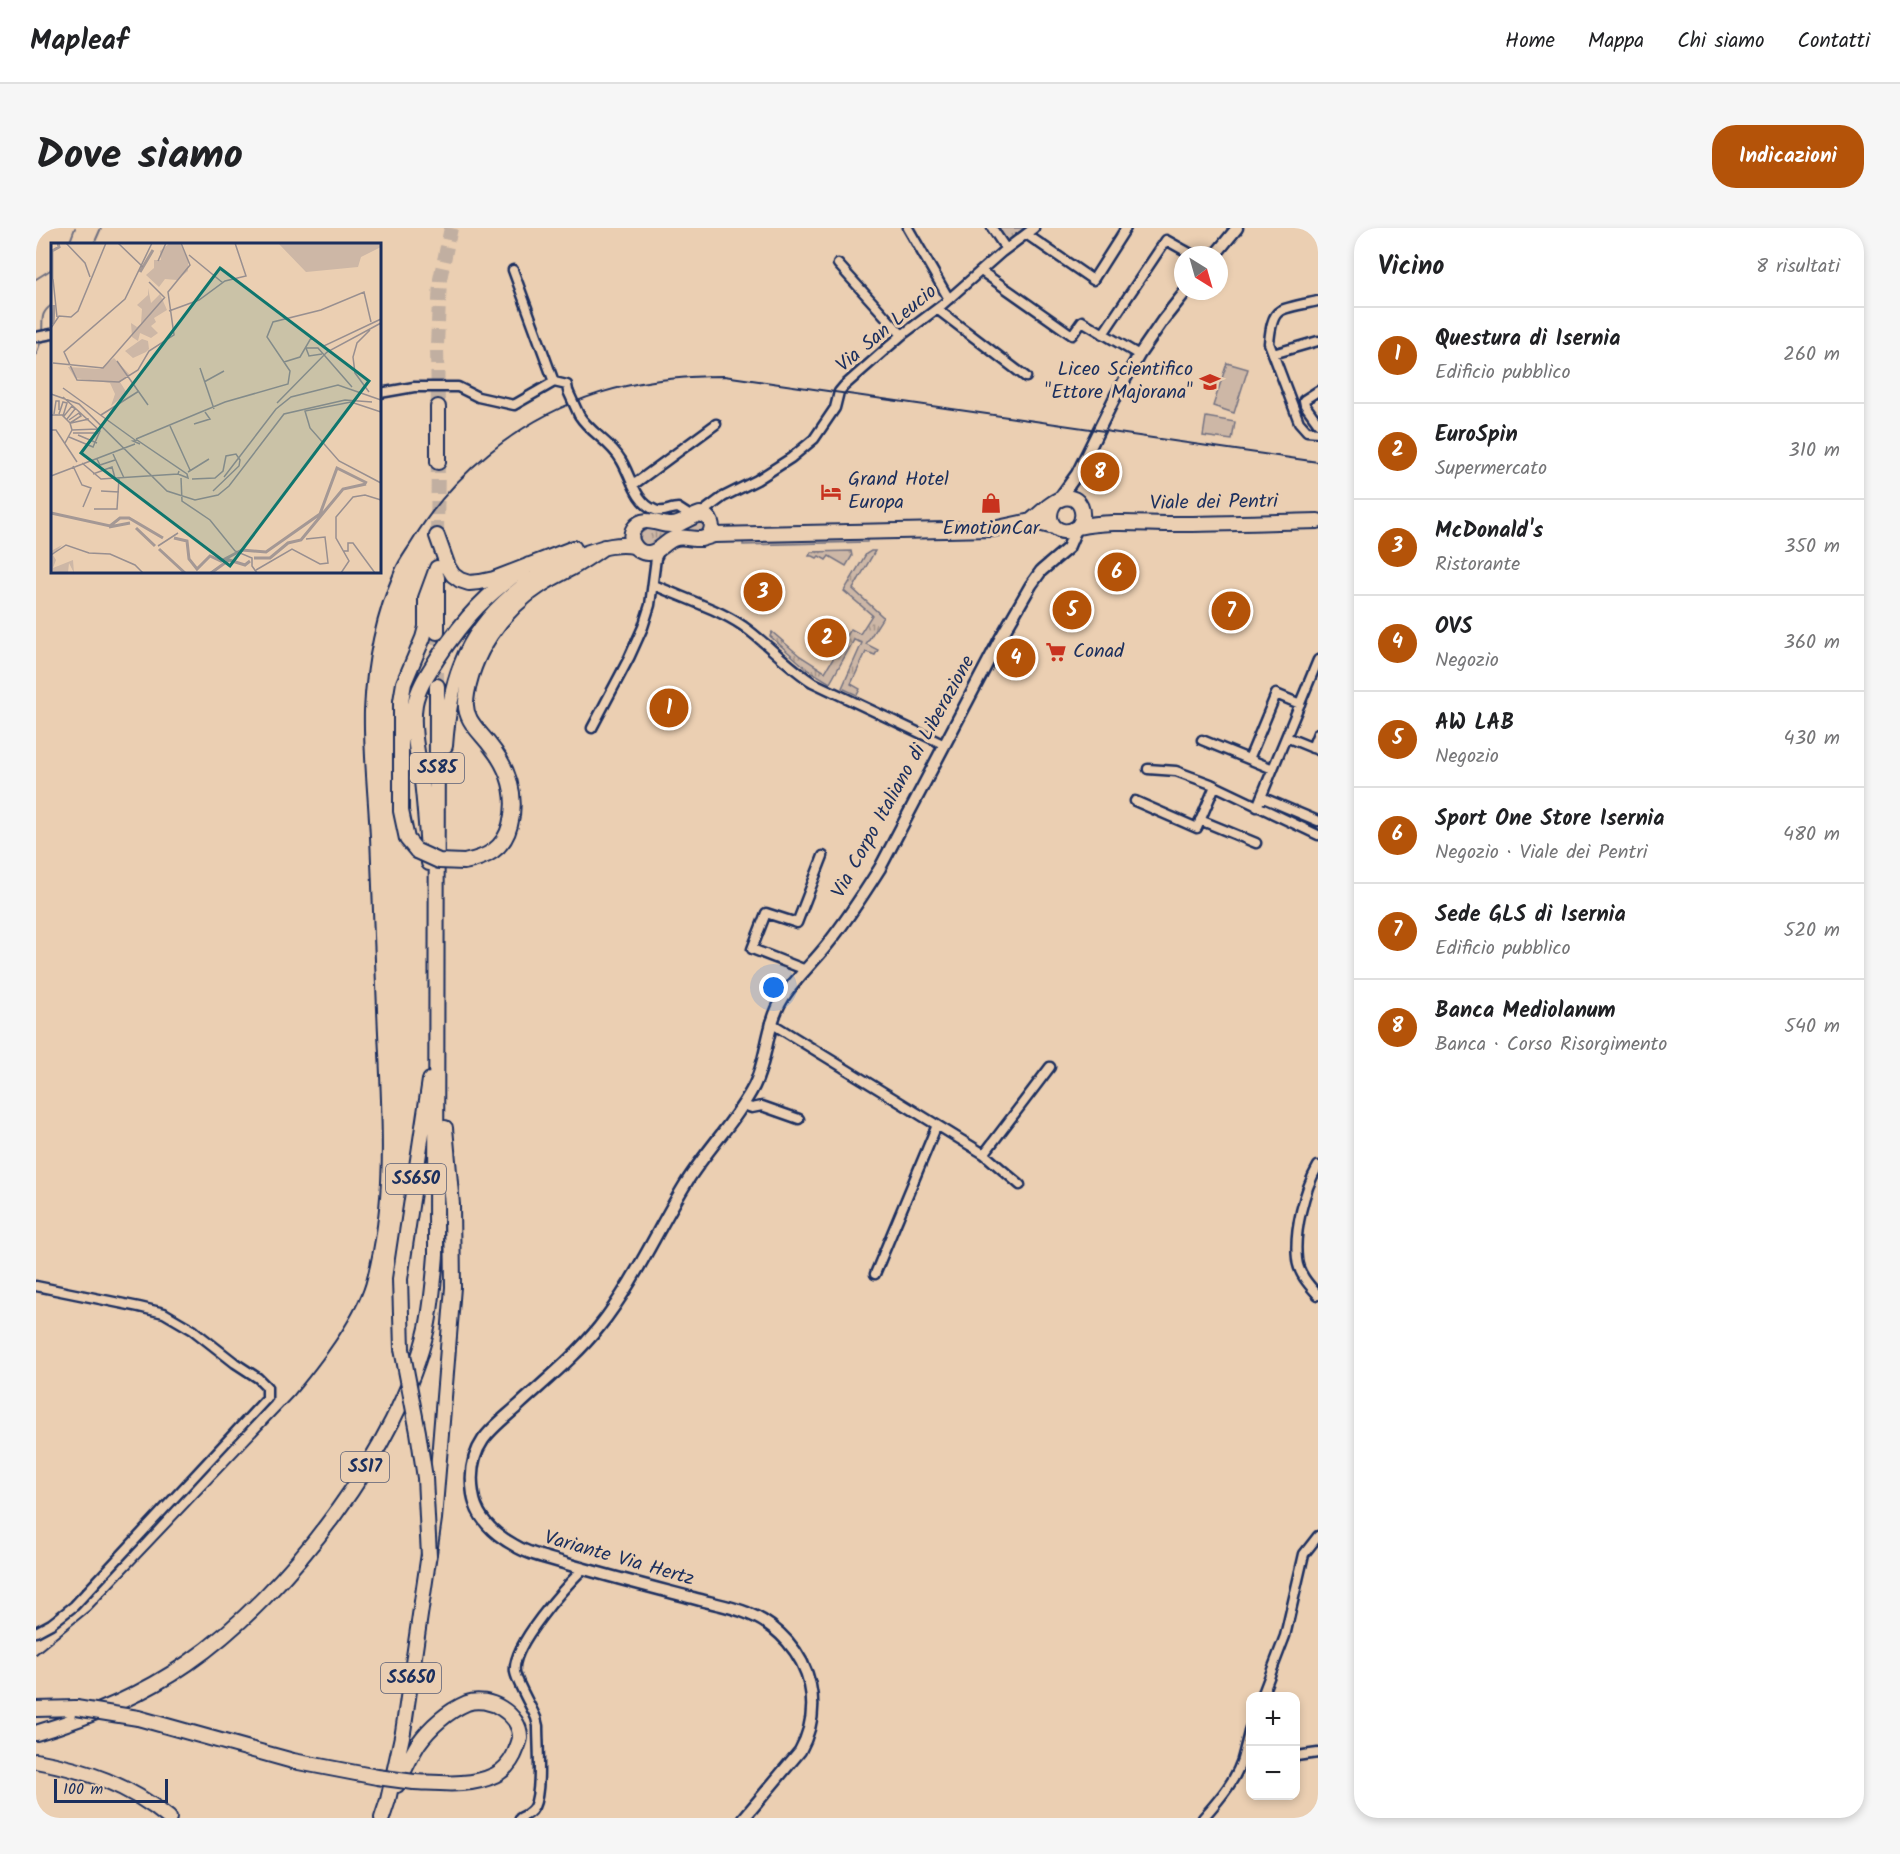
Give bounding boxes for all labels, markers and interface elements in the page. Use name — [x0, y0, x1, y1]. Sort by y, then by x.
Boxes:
text: Mapleaf — [30, 19, 128, 64]
text: Home — [1505, 25, 1555, 58]
text: Mappa — [1588, 25, 1644, 58]
text: Chi siamo — [1677, 25, 1764, 58]
text: Contatti — [1797, 25, 1870, 58]
text: Dove siamo — [36, 123, 243, 190]
button: Indicazioni — [1712, 125, 1864, 188]
inset map — [51, 243, 381, 573]
north arrow — [1174, 246, 1228, 300]
text: Vicino — [1378, 246, 1444, 288]
text: 8 risultati — [1756, 251, 1840, 283]
street label: Via San Leucio — [829, 277, 945, 381]
text: Questura di Isernia — [1435, 322, 1620, 357]
text: 1 — [1394, 339, 1401, 371]
text: 260 m — [1783, 339, 1840, 371]
place label: Liceo Scientifico "Ettore Majorana" — [1045, 354, 1193, 409]
text: Edificio pubblico — [1435, 357, 1571, 389]
school or university icon: Liceo Scientifico "Ettore Majorana" — [1198, 370, 1222, 394]
text: EuroSpin — [1435, 418, 1518, 453]
text: 2 — [1392, 435, 1403, 467]
text: 310 m — [1788, 435, 1840, 467]
pin: 8 — [1080, 450, 1120, 494]
text: Supermercato — [1435, 453, 1547, 485]
place label: Grand Hotel Europa — [848, 464, 949, 519]
hotel icon: Grand Hotel Europa — [819, 480, 843, 504]
street label: Viale dei Pentri — [1150, 486, 1280, 520]
shop icon: EmotionCar — [979, 491, 1003, 515]
place label: EmotionCar — [943, 513, 1041, 545]
text: McDonald's — [1435, 514, 1543, 549]
text: 3 — [1392, 531, 1403, 563]
text: 350 m — [1784, 531, 1840, 563]
text: Ristorante — [1435, 549, 1520, 581]
pin: 6 — [1098, 550, 1136, 594]
pin: 3 — [744, 570, 782, 614]
pin: 5 — [1052, 588, 1092, 632]
pin: 7 — [1212, 588, 1250, 634]
text: OVS — [1435, 610, 1472, 645]
pin: 2 — [808, 616, 846, 660]
text: 4 — [1392, 627, 1403, 659]
text: 360 m — [1784, 627, 1840, 659]
pin: 4 — [996, 636, 1036, 680]
place label: Conad — [1073, 636, 1125, 668]
supermarket icon: Conad — [1044, 640, 1068, 664]
text: Negozio — [1435, 645, 1499, 677]
street label: Via Corpo Italiano di Liberazione — [824, 650, 984, 904]
pin: 1 — [650, 686, 688, 730]
text: AW LAB — [1435, 706, 1514, 741]
text: 5 — [1392, 723, 1403, 755]
text: 430 m — [1784, 723, 1840, 755]
text: Negozio — [1435, 741, 1499, 773]
road number: SS85 — [410, 753, 464, 783]
text: Sport One Store Isernia — [1435, 802, 1665, 837]
text: 6 — [1392, 819, 1403, 851]
text: 480 m — [1783, 819, 1840, 851]
text: Negozio · Viale dei Pentri — [1435, 837, 1648, 869]
text: Sede GLS di Isernia — [1435, 898, 1626, 933]
text: 7 — [1393, 915, 1402, 947]
text: 520 m — [1784, 915, 1840, 947]
text: Edificio pubblico — [1435, 933, 1571, 965]
your location — [759, 973, 788, 1002]
text: Banca Mediolanum — [1435, 994, 1616, 1029]
text: 8 — [1392, 1011, 1403, 1043]
text: 540 m — [1784, 1011, 1840, 1043]
text: Banca · Corso Risorgimento — [1435, 1029, 1667, 1061]
road number: SS650 — [386, 1164, 446, 1194]
road number: SS17 — [341, 1452, 389, 1482]
street label: Variante Via Hertz — [540, 1522, 698, 1596]
road number: SS650 — [381, 1663, 441, 1693]
map controls — [1246, 1692, 1300, 1800]
button: + — [1246, 1692, 1300, 1746]
button: − — [1246, 1746, 1300, 1800]
scale bar — [54, 1776, 168, 1804]
text: 100 m — [63, 1777, 103, 1802]

